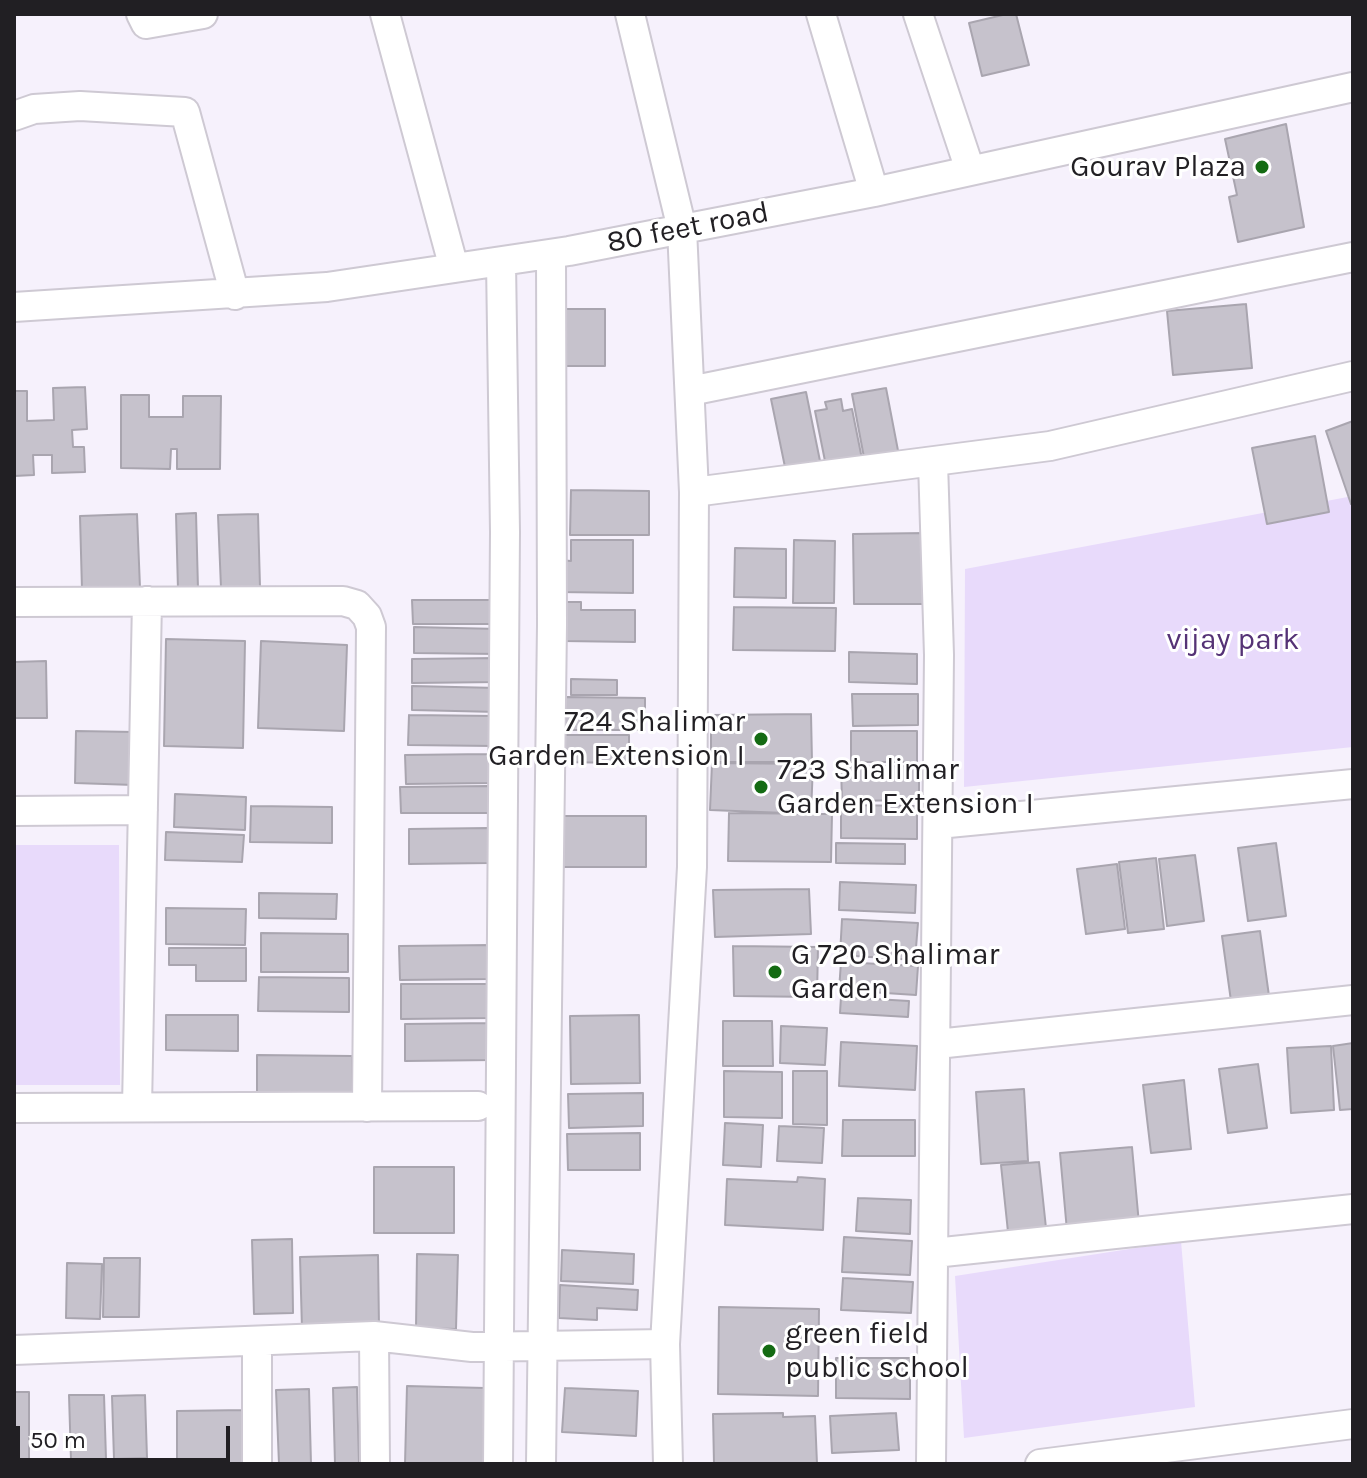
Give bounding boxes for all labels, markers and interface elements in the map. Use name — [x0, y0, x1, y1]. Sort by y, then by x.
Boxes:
place label: Gourav Plaza — [1070, 149, 1246, 185]
marker: Gourav Plaza — [1253, 158, 1271, 176]
street label: 80 feet road — [604, 195, 772, 261]
park label: vijay park — [1167, 622, 1299, 658]
place label: 724 Shalimar Garden Extension I — [488, 704, 745, 774]
marker: 724 Shalimar Garden Extension I — [752, 730, 770, 748]
place label: 723 Shalimar Garden Extension I — [777, 752, 1034, 822]
marker: 723 Shalimar Garden Extension I — [752, 778, 770, 796]
place label: G 720 Shalimar Garden — [791, 937, 999, 1008]
marker: G 720 Shalimar Garden — [766, 963, 784, 981]
place label: green field public school — [785, 1316, 969, 1386]
marker: green field public school — [760, 1342, 778, 1360]
scale bar — [20, 1410, 234, 1460]
text: 50 m — [30, 1426, 86, 1454]

